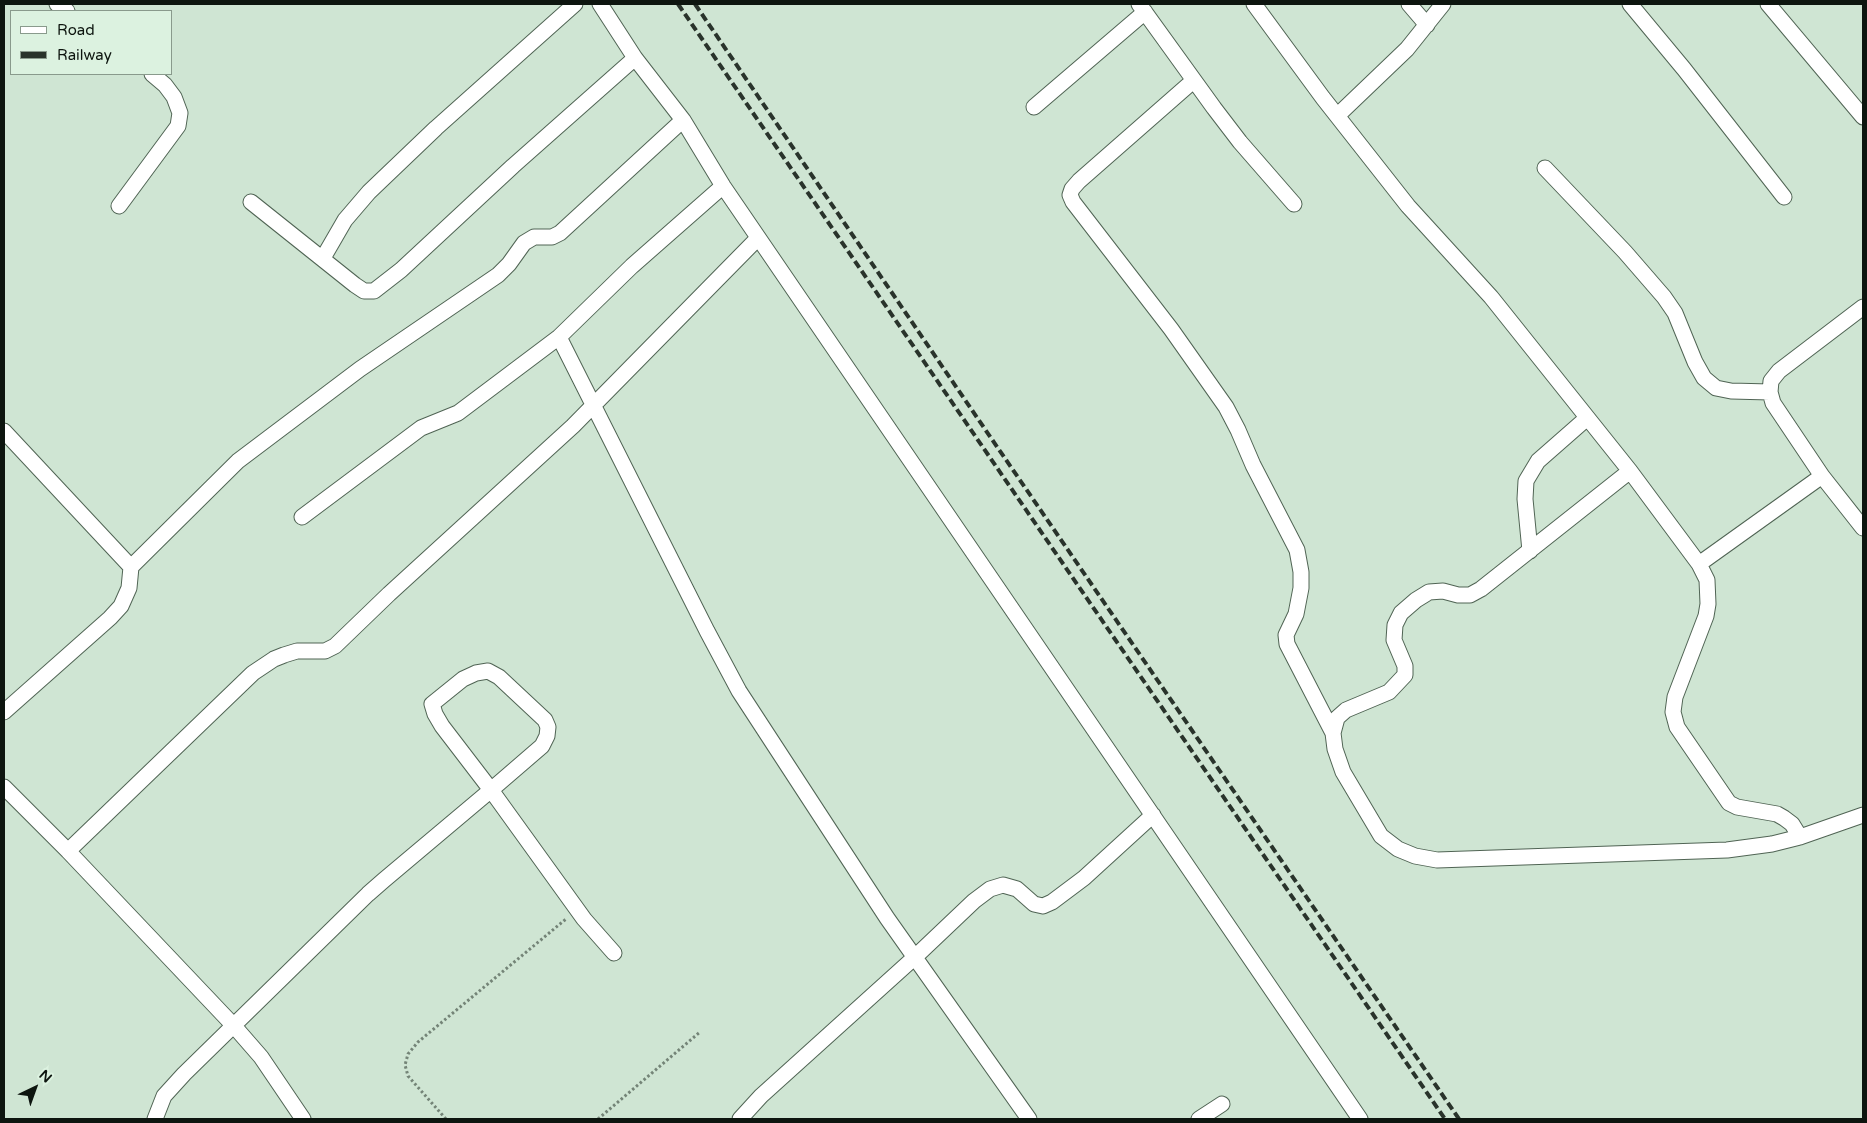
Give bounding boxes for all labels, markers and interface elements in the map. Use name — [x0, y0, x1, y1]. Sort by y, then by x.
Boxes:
legend — [10, 10, 172, 75]
text: Road — [57, 21, 95, 39]
text: Railway — [57, 46, 112, 64]
north arrow — [10, 1063, 60, 1113]
text: N — [36, 1066, 55, 1087]

